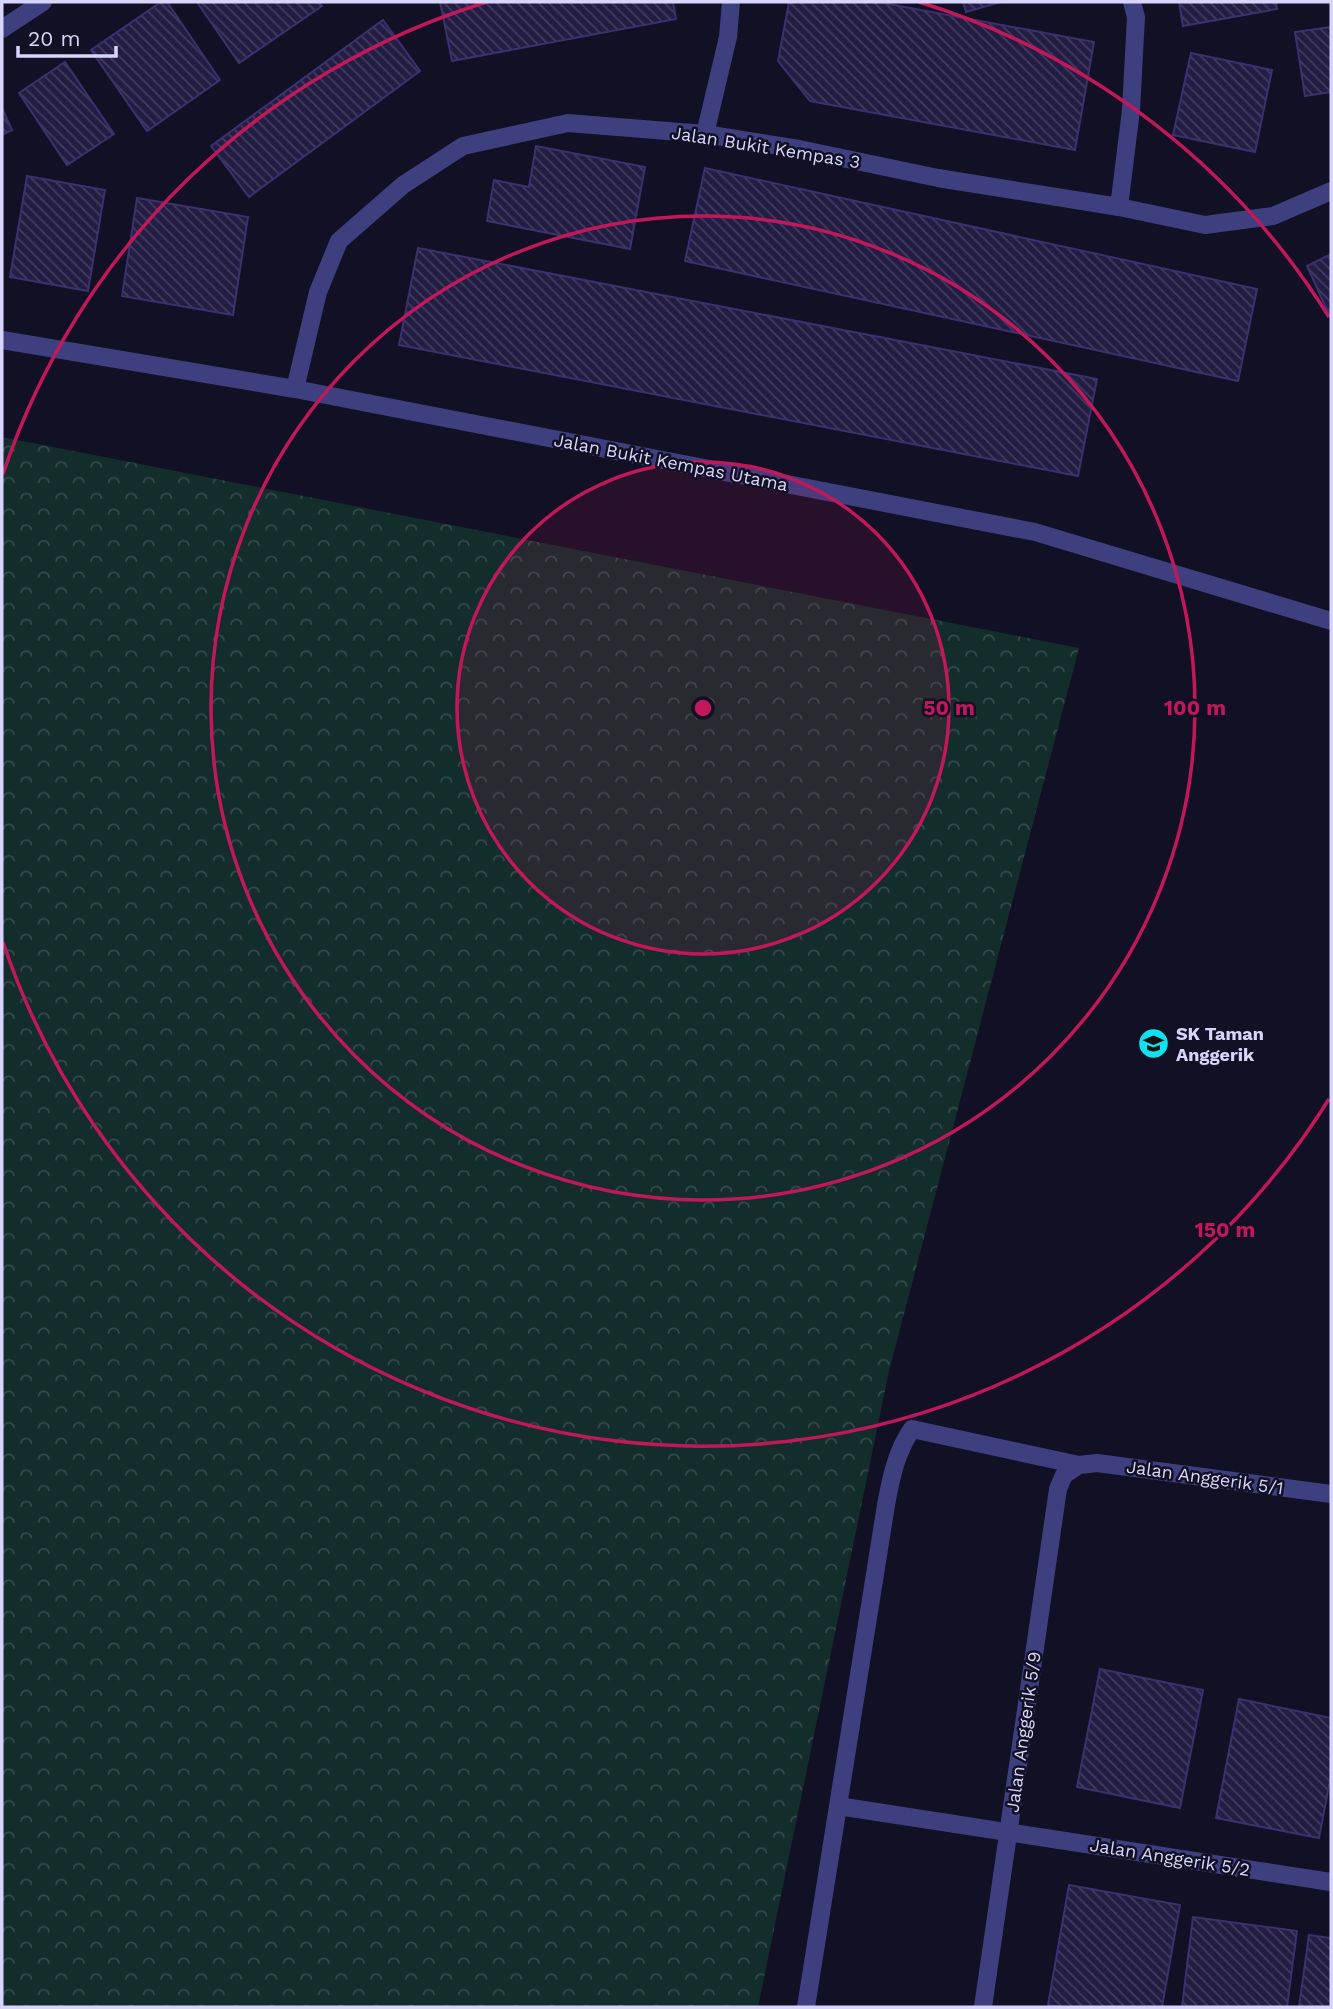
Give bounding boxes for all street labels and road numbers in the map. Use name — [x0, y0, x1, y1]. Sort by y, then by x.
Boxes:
street label: Jalan Bukit Kempas 3 — [670, 122, 862, 172]
street label: Jalan Bukit Kempas Utama — [552, 429, 790, 495]
street label: Jalan Anggerik 5/1 — [1125, 1456, 1285, 1498]
street label: Jalan Anggerik 5/9 — [1001, 1650, 1045, 1814]
street label: Jalan Anggerik 5/2 — [1088, 1834, 1252, 1880]

